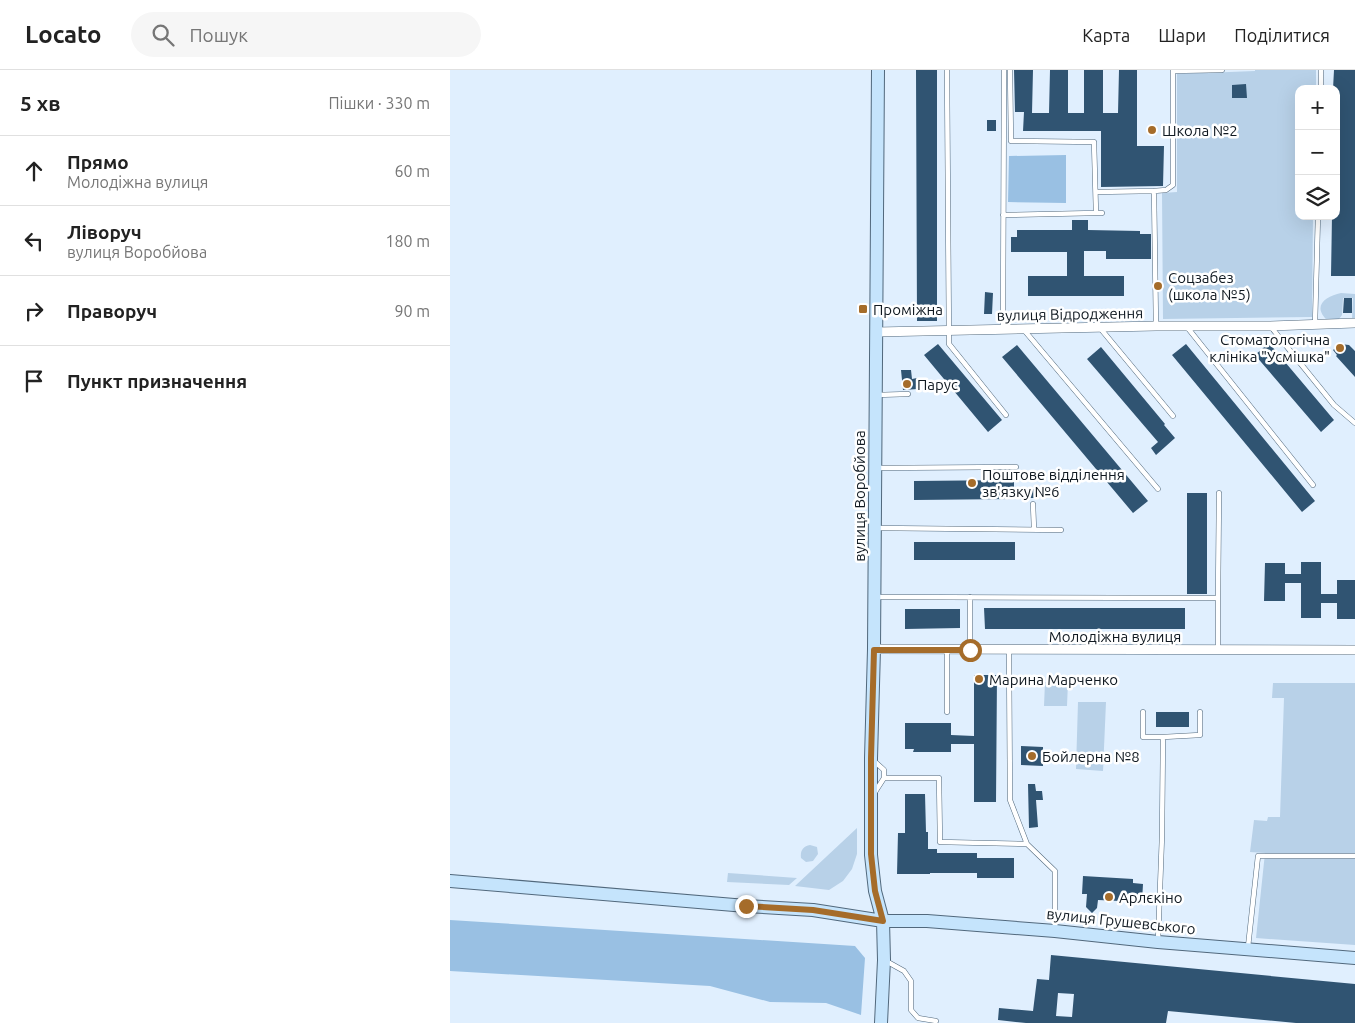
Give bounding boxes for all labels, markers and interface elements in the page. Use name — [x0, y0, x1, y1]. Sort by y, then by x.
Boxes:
search box — [131, 12, 481, 57]
text: Locato — [25, 21, 101, 48]
icon: search — [149, 21, 177, 49]
text: Пошук — [189, 24, 248, 46]
text: Карта — [1082, 25, 1130, 45]
text: Шари — [1158, 25, 1206, 45]
text: Поділитися — [1234, 25, 1330, 45]
map controls — [1295, 85, 1340, 220]
button: + — [1295, 85, 1340, 130]
text: 5 хв — [20, 91, 61, 115]
text: Пішки · 330 m — [329, 94, 430, 112]
place label: Школа №2 — [1162, 122, 1238, 139]
marker: Школа №2 — [1146, 124, 1158, 136]
button: − — [1295, 130, 1340, 175]
text: Прямо — [67, 151, 129, 173]
icon: ahead — [20, 157, 48, 185]
text: 60 m — [394, 162, 430, 180]
text: Молодіжна вулиця — [67, 173, 208, 191]
button: layers — [1295, 175, 1340, 220]
text: Ліворуч — [67, 221, 141, 243]
icon: left — [20, 227, 48, 255]
text: 180 m — [385, 232, 430, 250]
text: вулиця Воробйова — [67, 243, 207, 261]
place label: Соцзабез (школа №5) — [1168, 269, 1251, 303]
marker: Соцзабез (школа №5) — [1152, 280, 1164, 292]
icon: right — [20, 297, 48, 325]
text: Праворуч — [67, 300, 157, 322]
place label: Проміжна — [873, 301, 943, 318]
text: 90 m — [394, 302, 430, 320]
marker: Проміжна — [857, 303, 869, 315]
street label: вулиця Відродження — [997, 304, 1143, 324]
place label: Стоматологічна клініка "Усмішка" — [1209, 331, 1330, 365]
marker: Стоматологічна клініка "Усмішка" — [1334, 342, 1346, 354]
icon: arrive — [20, 367, 48, 395]
text: Пункт призначення — [67, 370, 247, 392]
place label: Парус — [917, 376, 958, 393]
marker: Парус — [901, 378, 913, 390]
street label: вулиця Воробйова — [851, 430, 868, 562]
place label: Поштове відділення зв'язку №6 — [982, 466, 1125, 500]
marker: Поштове відділення зв'язку №6 — [966, 477, 978, 489]
street label: Молодіжна вулиця — [1049, 628, 1181, 645]
route start — [959, 639, 982, 662]
place label: Марина Марченко — [989, 671, 1118, 688]
marker: Марина Марченко — [973, 673, 985, 685]
place label: Бойлерна №8 — [1042, 748, 1140, 765]
marker: Бойлерна №8 — [1026, 750, 1038, 762]
place label: Арлєкіно — [1119, 889, 1182, 906]
marker: Арлєкіно — [1103, 891, 1115, 903]
route end — [735, 895, 758, 918]
street label: вулиця Грушевського — [1046, 905, 1196, 937]

